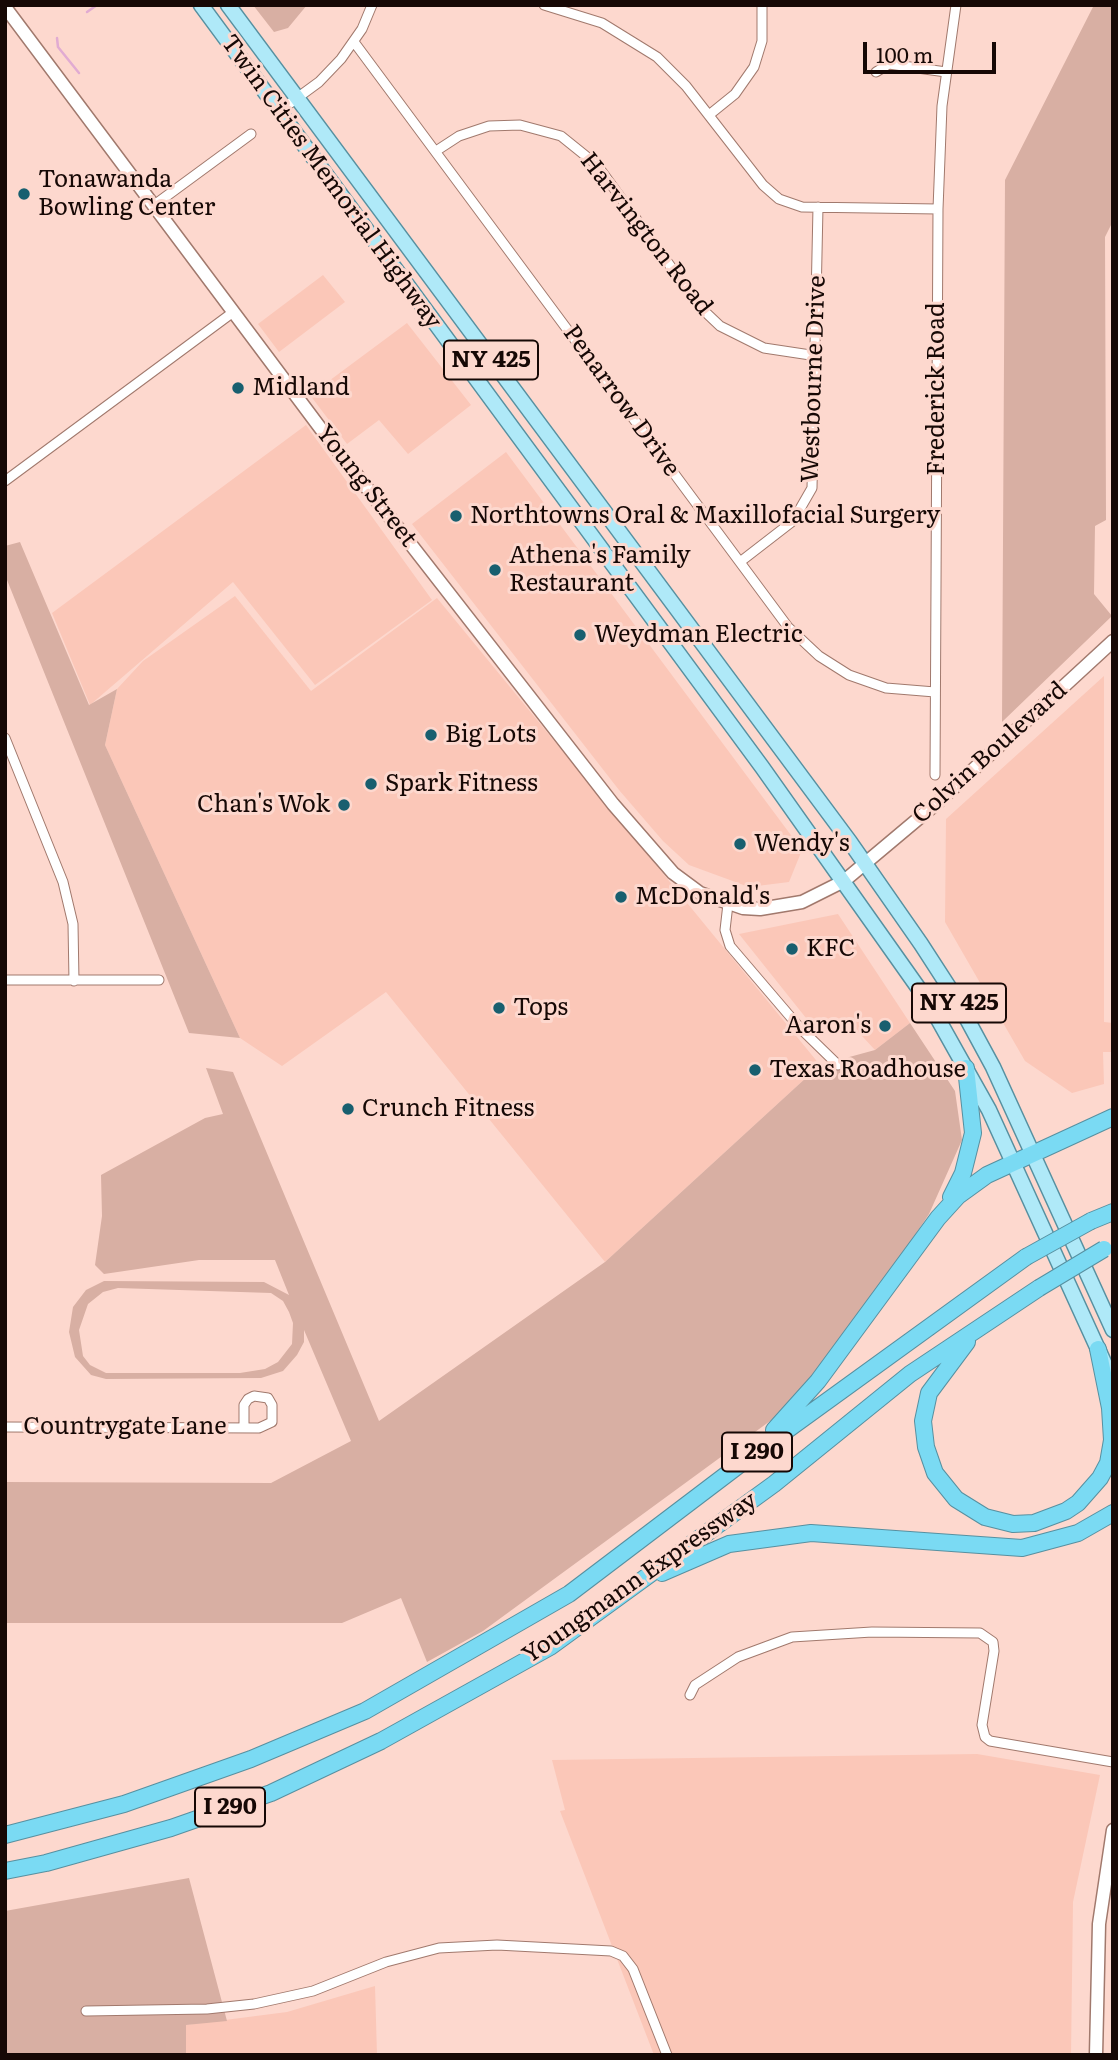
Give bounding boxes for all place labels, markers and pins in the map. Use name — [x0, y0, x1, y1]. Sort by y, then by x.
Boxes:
place label: Tonawanda Bowling Center — [38, 166, 215, 222]
marker: Tonawanda Bowling Center — [16, 186, 32, 202]
place label: Midland — [252, 374, 350, 402]
marker: Midland — [230, 380, 246, 396]
place label: Northtowns Oral & Maxillofacial Surgery — [470, 502, 940, 530]
marker: Northtowns Oral & Maxillofacial Surgery — [448, 508, 464, 524]
place label: Athena's Family Restaurant — [509, 542, 690, 598]
marker: Athena's Family Restaurant — [487, 562, 503, 578]
place label: Weydman Electric — [594, 621, 803, 649]
marker: Weydman Electric — [572, 627, 588, 643]
place label: Big Lots — [445, 721, 536, 749]
marker: Big Lots — [423, 727, 439, 743]
place label: Spark Fitness — [385, 770, 538, 798]
marker: Spark Fitness — [363, 776, 379, 792]
place label: Chan's Wok — [197, 791, 330, 819]
marker: Chan's Wok — [336, 797, 352, 813]
place label: Wendy's — [754, 830, 849, 858]
marker: Wendy's — [732, 836, 748, 852]
place label: McDonald's — [635, 883, 770, 911]
marker: McDonald's — [613, 889, 629, 905]
place label: KFC — [806, 935, 855, 963]
marker: KFC — [784, 941, 800, 957]
place label: Tops — [513, 994, 568, 1022]
marker: Tops — [491, 1000, 507, 1016]
place label: Aaron's — [785, 1012, 871, 1040]
marker: Aaron's — [877, 1018, 893, 1034]
place label: Texas Roadhouse — [769, 1056, 966, 1084]
marker: Texas Roadhouse — [747, 1062, 763, 1078]
place label: Crunch Fitness — [362, 1095, 534, 1123]
marker: Crunch Fitness — [340, 1101, 356, 1117]

